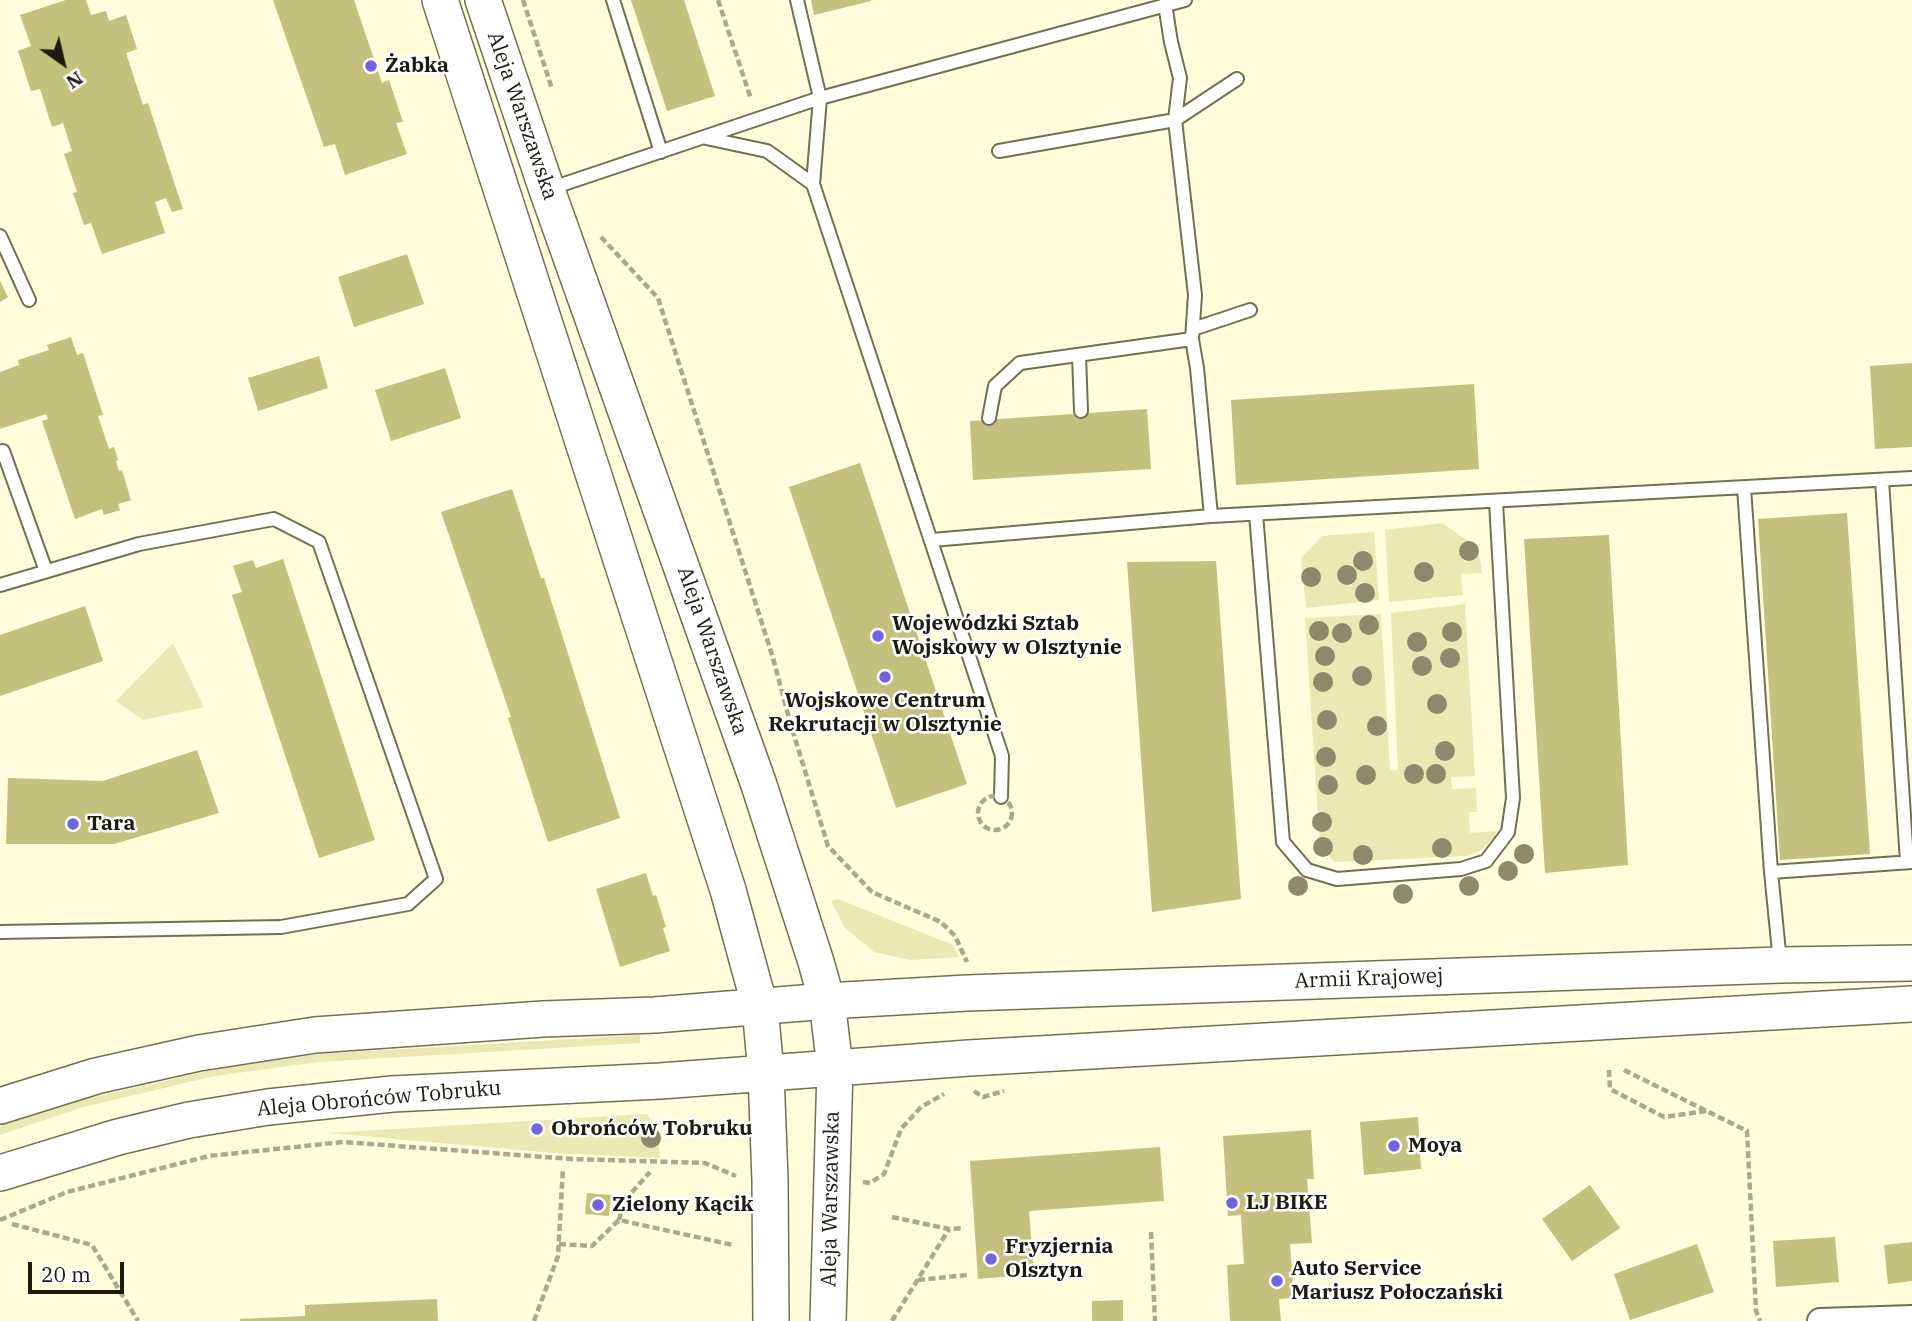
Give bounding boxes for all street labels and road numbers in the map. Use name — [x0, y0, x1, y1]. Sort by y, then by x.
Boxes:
street label: Aleja Warszawska — [481, 29, 563, 203]
street label: Aleja Warszawska — [671, 564, 753, 738]
street label: Armii Krajowej — [1294, 964, 1444, 994]
street label: Aleja Obrońców Tobruku — [256, 1076, 502, 1122]
street label: Aleja Warszawska — [817, 1111, 845, 1287]

